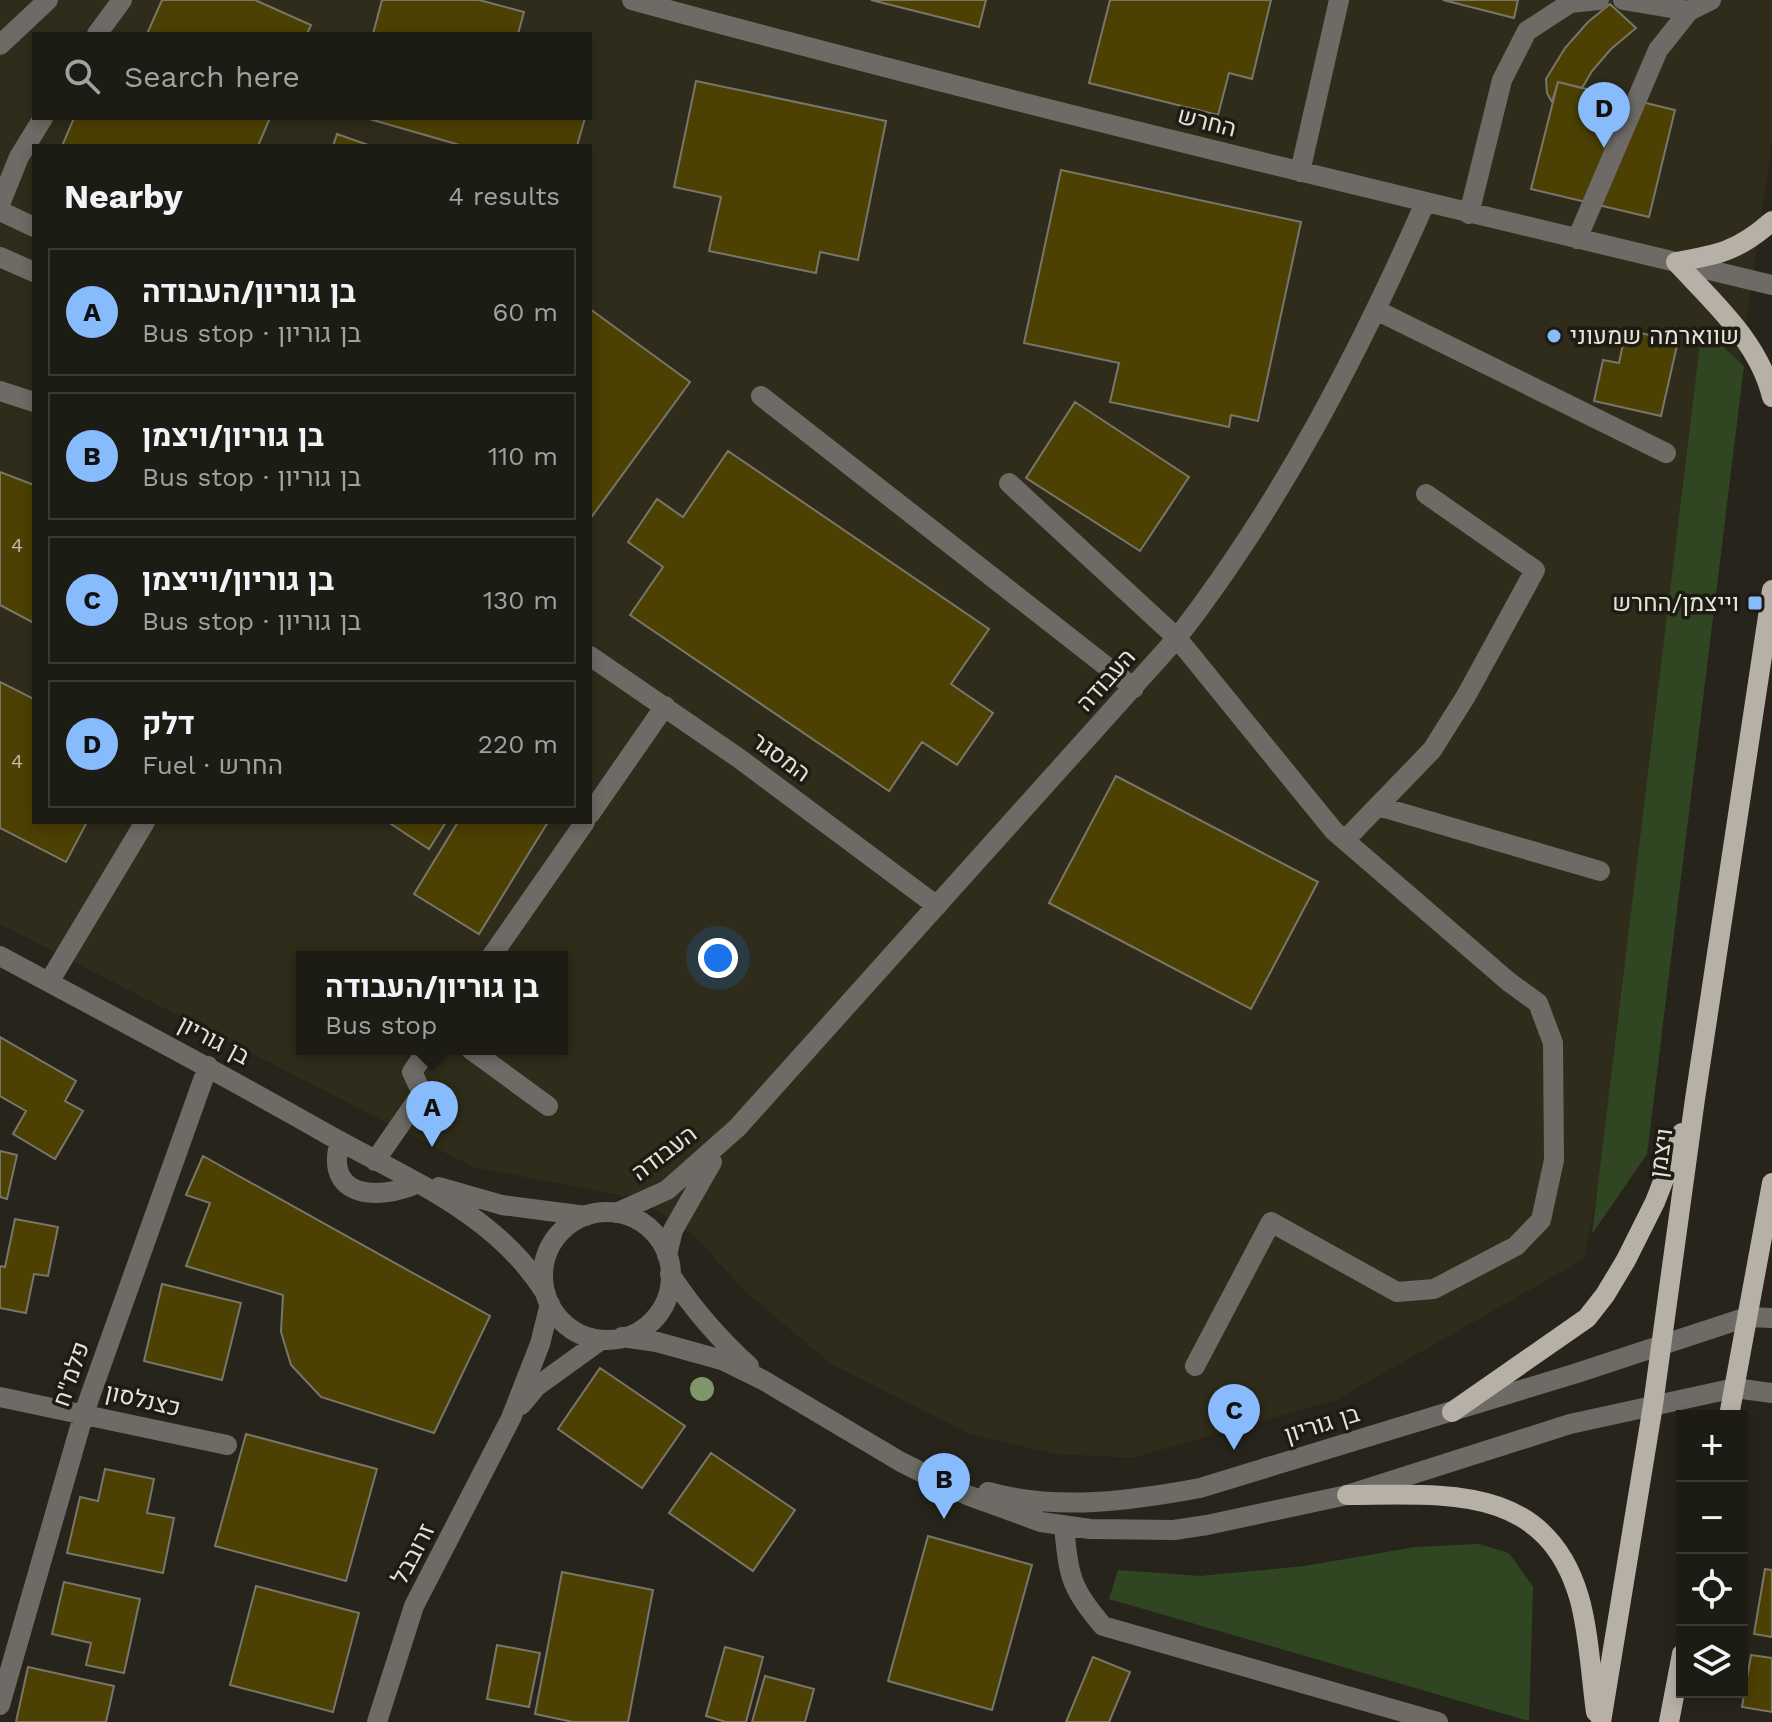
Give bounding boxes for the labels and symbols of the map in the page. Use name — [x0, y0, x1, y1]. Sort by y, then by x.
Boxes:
pin: D — [1578, 82, 1630, 148]
street label: החרש — [1175, 101, 1239, 143]
place label: שווארמה שמעוני — [1570, 322, 1739, 350]
marker: שווארמה שמעוני — [1545, 327, 1563, 345]
house number: 4 — [11, 533, 23, 557]
place label: וייצמן/החרש — [1612, 589, 1739, 617]
marker: וייצמן/החרש — [1746, 594, 1764, 612]
street label: העבודה — [1071, 643, 1141, 717]
street label: המסגר — [746, 726, 816, 788]
house number: 4 — [11, 749, 23, 773]
your location — [698, 938, 738, 978]
street label: בן גוריון — [173, 1010, 255, 1071]
pin: A — [406, 1081, 458, 1147]
street label: העבודה — [626, 1119, 702, 1187]
street label: ויצמן — [1644, 1127, 1678, 1179]
street label: פלמ"ח — [47, 1338, 95, 1410]
street label: כצנלסון — [103, 1378, 183, 1422]
pin: C — [1208, 1384, 1260, 1450]
street label: בן גוריון — [1281, 1399, 1363, 1449]
pin: B — [918, 1453, 970, 1519]
street label: זרובבל — [385, 1519, 441, 1589]

